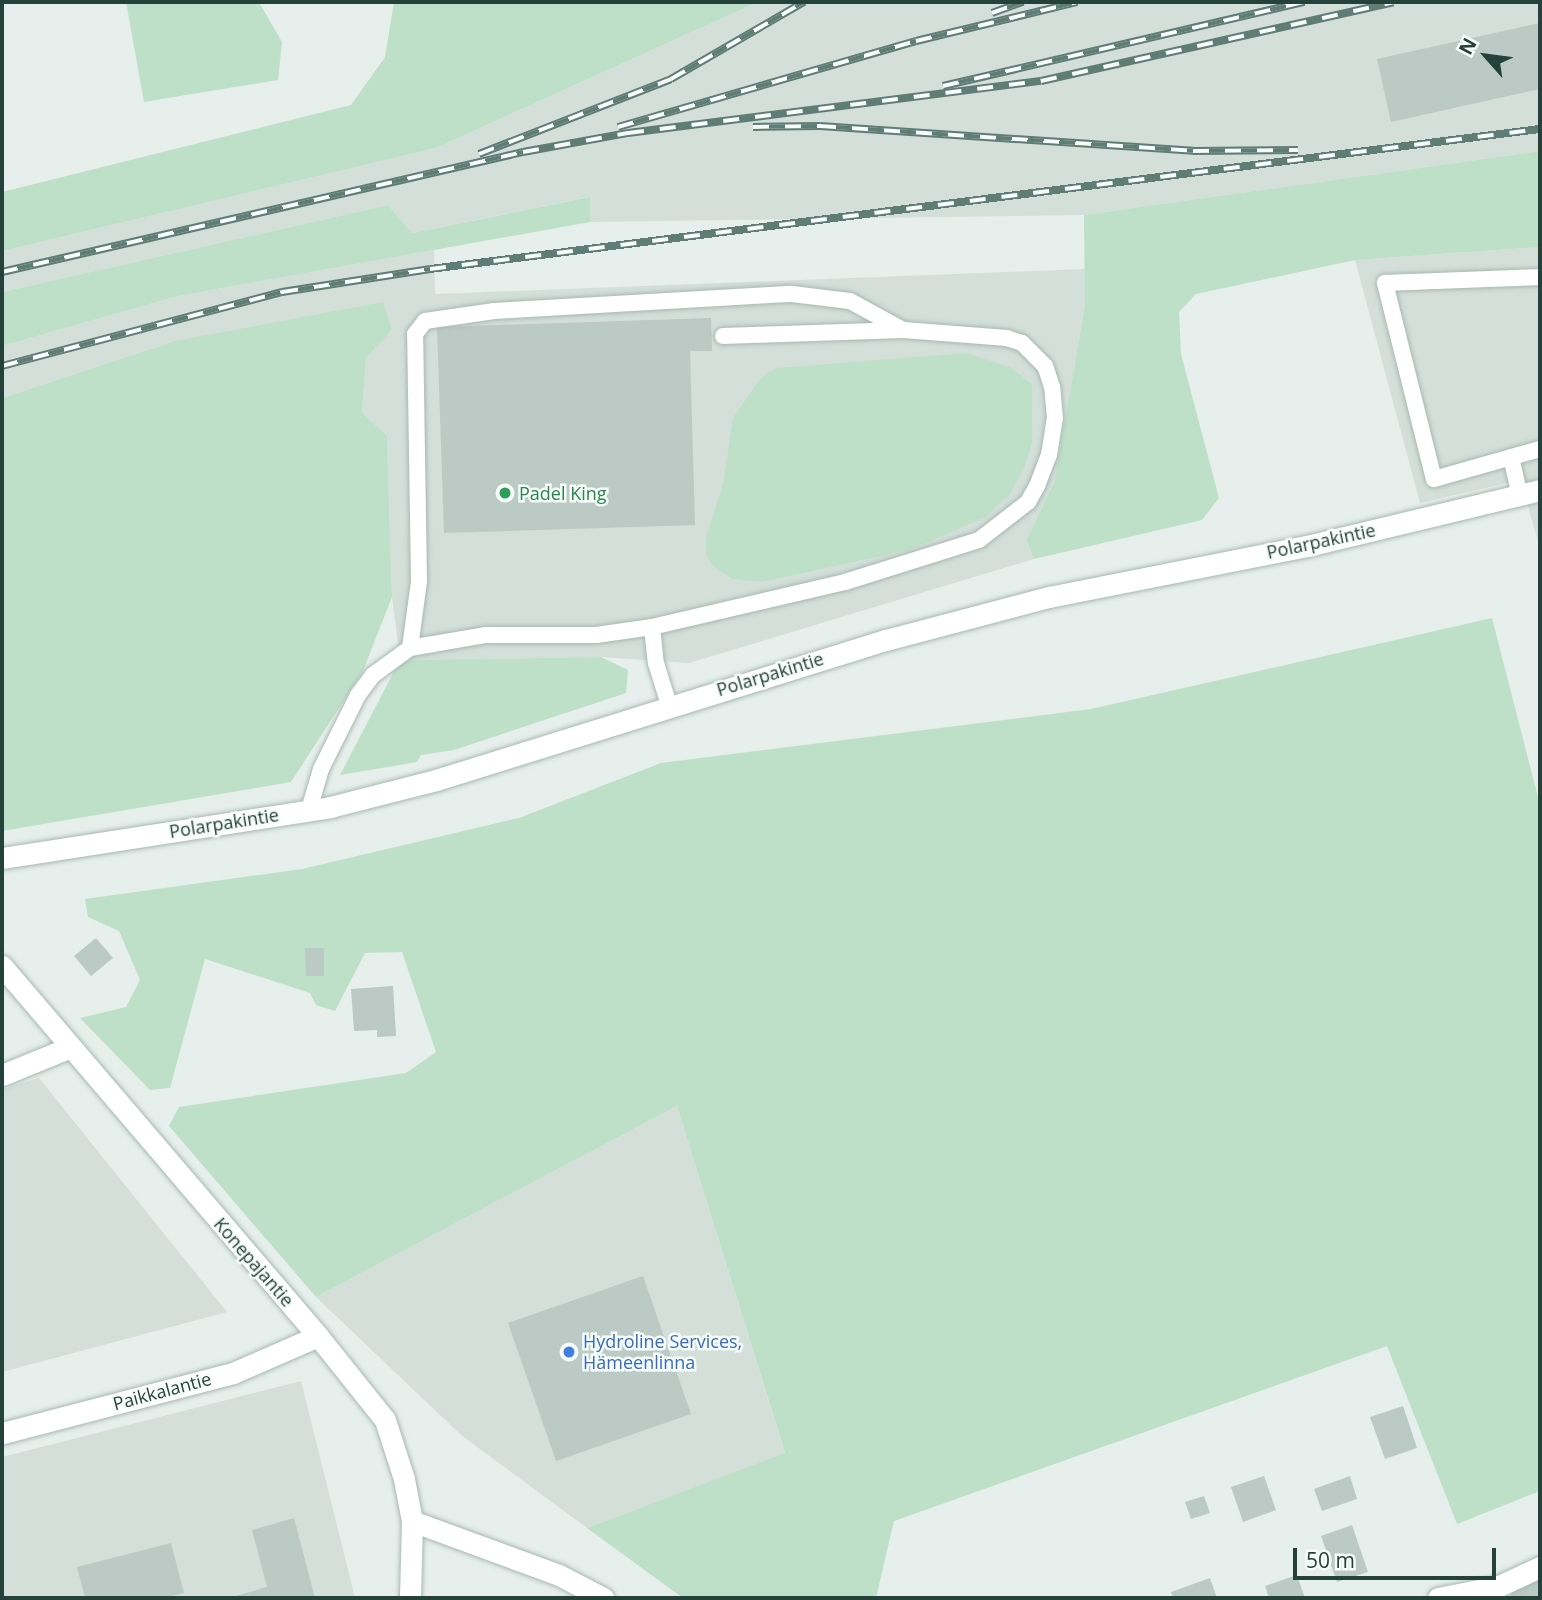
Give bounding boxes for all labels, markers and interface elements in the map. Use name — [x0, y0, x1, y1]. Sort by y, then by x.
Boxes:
north arrow — [1451, 21, 1521, 91]
text: N — [1452, 33, 1483, 59]
place label: Padel King — [519, 482, 607, 504]
marker: Padel King — [497, 485, 513, 501]
street label: Polarpakintie — [1265, 519, 1377, 563]
street label: Polarpakintie — [714, 647, 826, 701]
street label: Polarpakintie — [168, 804, 280, 842]
street label: Konepajantie — [210, 1213, 298, 1311]
place label: Hydroline Services, Hämeenlinna — [583, 1331, 742, 1374]
marker: Hydroline Services, Hämeenlinna — [561, 1344, 577, 1360]
street label: Paikkalantie — [110, 1368, 214, 1414]
scale bar — [1297, 1534, 1500, 1578]
text: 50 m — [1306, 1546, 1355, 1574]

